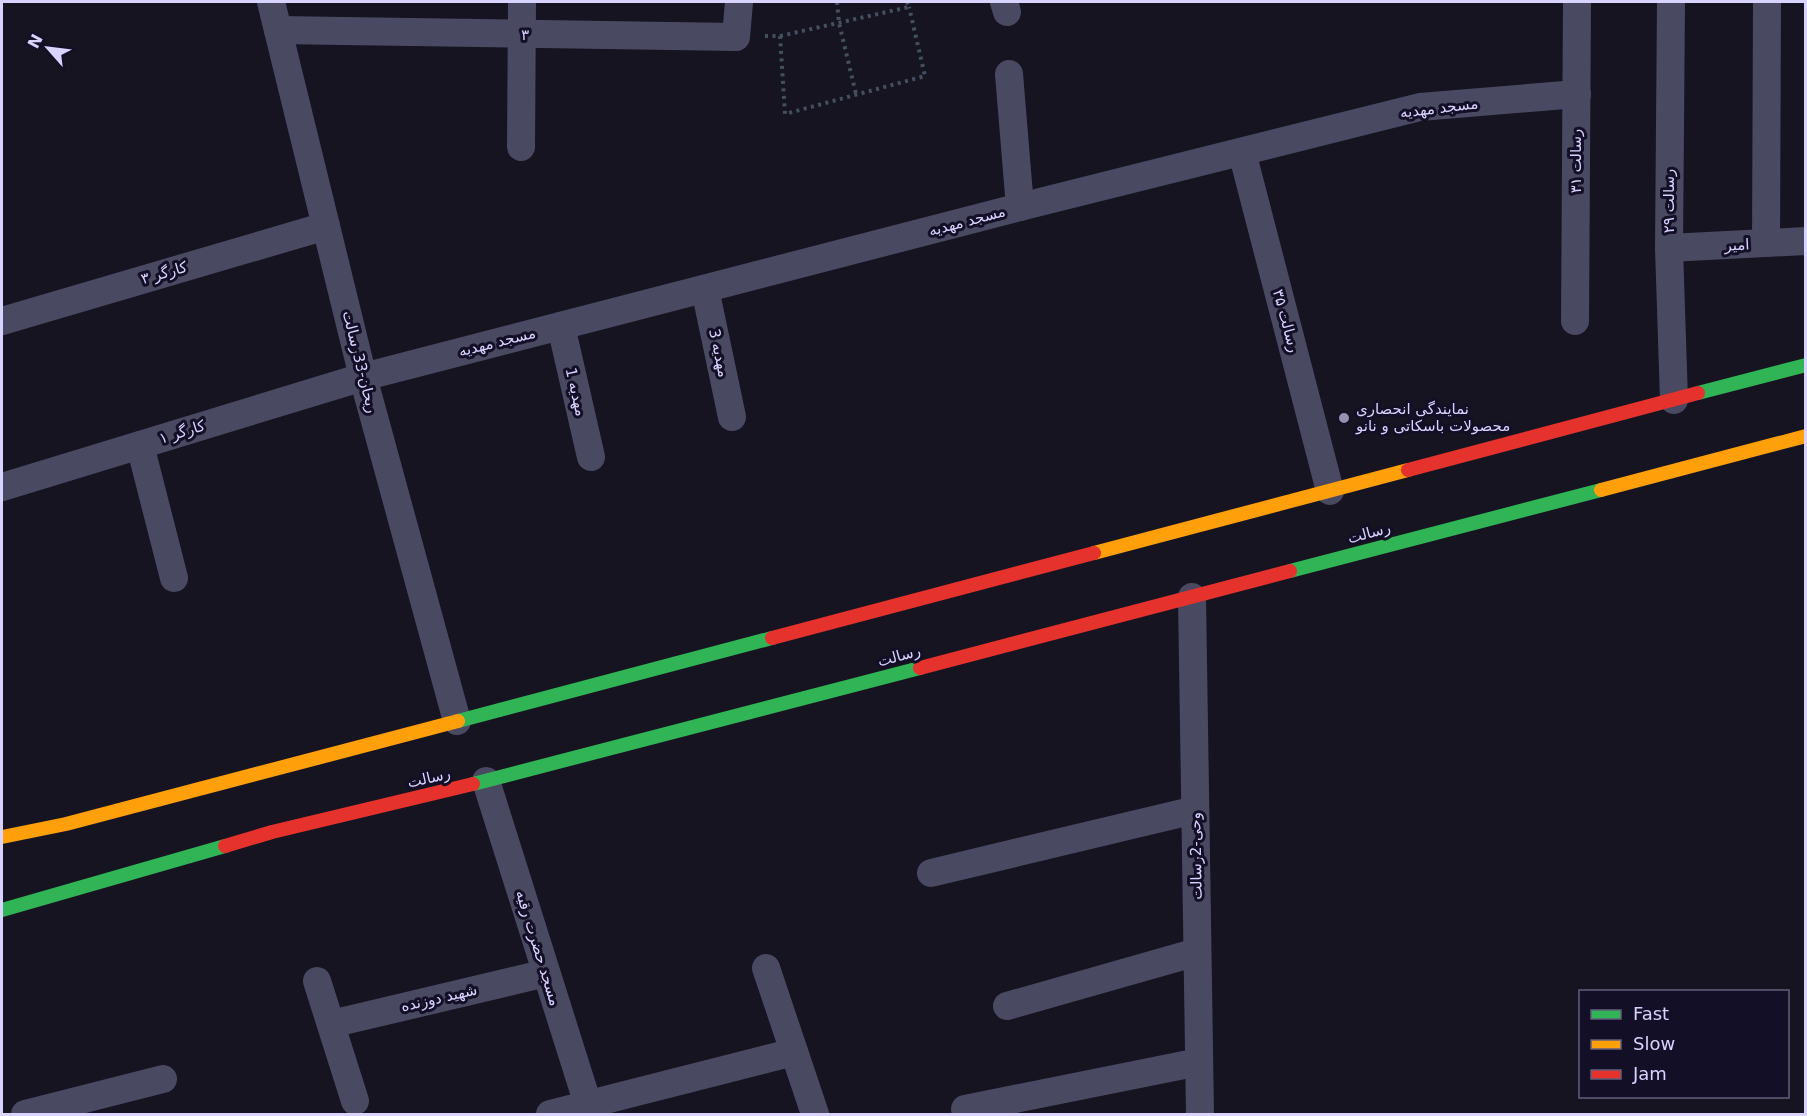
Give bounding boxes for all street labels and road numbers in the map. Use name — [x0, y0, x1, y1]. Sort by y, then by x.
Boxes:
street label: ۳ — [521, 26, 529, 44]
street label: مسجد مهدیه — [1399, 94, 1479, 122]
street label: رسالت ۳۱ — [1567, 129, 1585, 193]
street label: رسالت ۲۹ — [1660, 169, 1678, 233]
street label: مسجد مهدیه — [927, 202, 1007, 240]
street label: امیر — [1723, 235, 1750, 255]
street label: کارگر ۳ — [139, 258, 190, 288]
street label: رسالت ۳۵ — [1269, 287, 1303, 355]
street label: ریحان-33رسالت — [339, 309, 381, 415]
street label: مسجد مهدیه — [457, 324, 537, 360]
street label: مهدیه 3 — [705, 327, 733, 379]
street label: مهدیه 1 — [562, 366, 590, 418]
street label: کارگر ۱ — [157, 416, 208, 448]
street label: رسالت — [1346, 519, 1392, 547]
street label: رسالت — [876, 642, 922, 670]
street label: رسالت — [406, 764, 452, 792]
street label: وحی-2رسالت — [1186, 812, 1206, 900]
street label: مسجد حضرت رقیه — [512, 888, 564, 1008]
street label: شهید دوزنده — [399, 980, 479, 1016]

